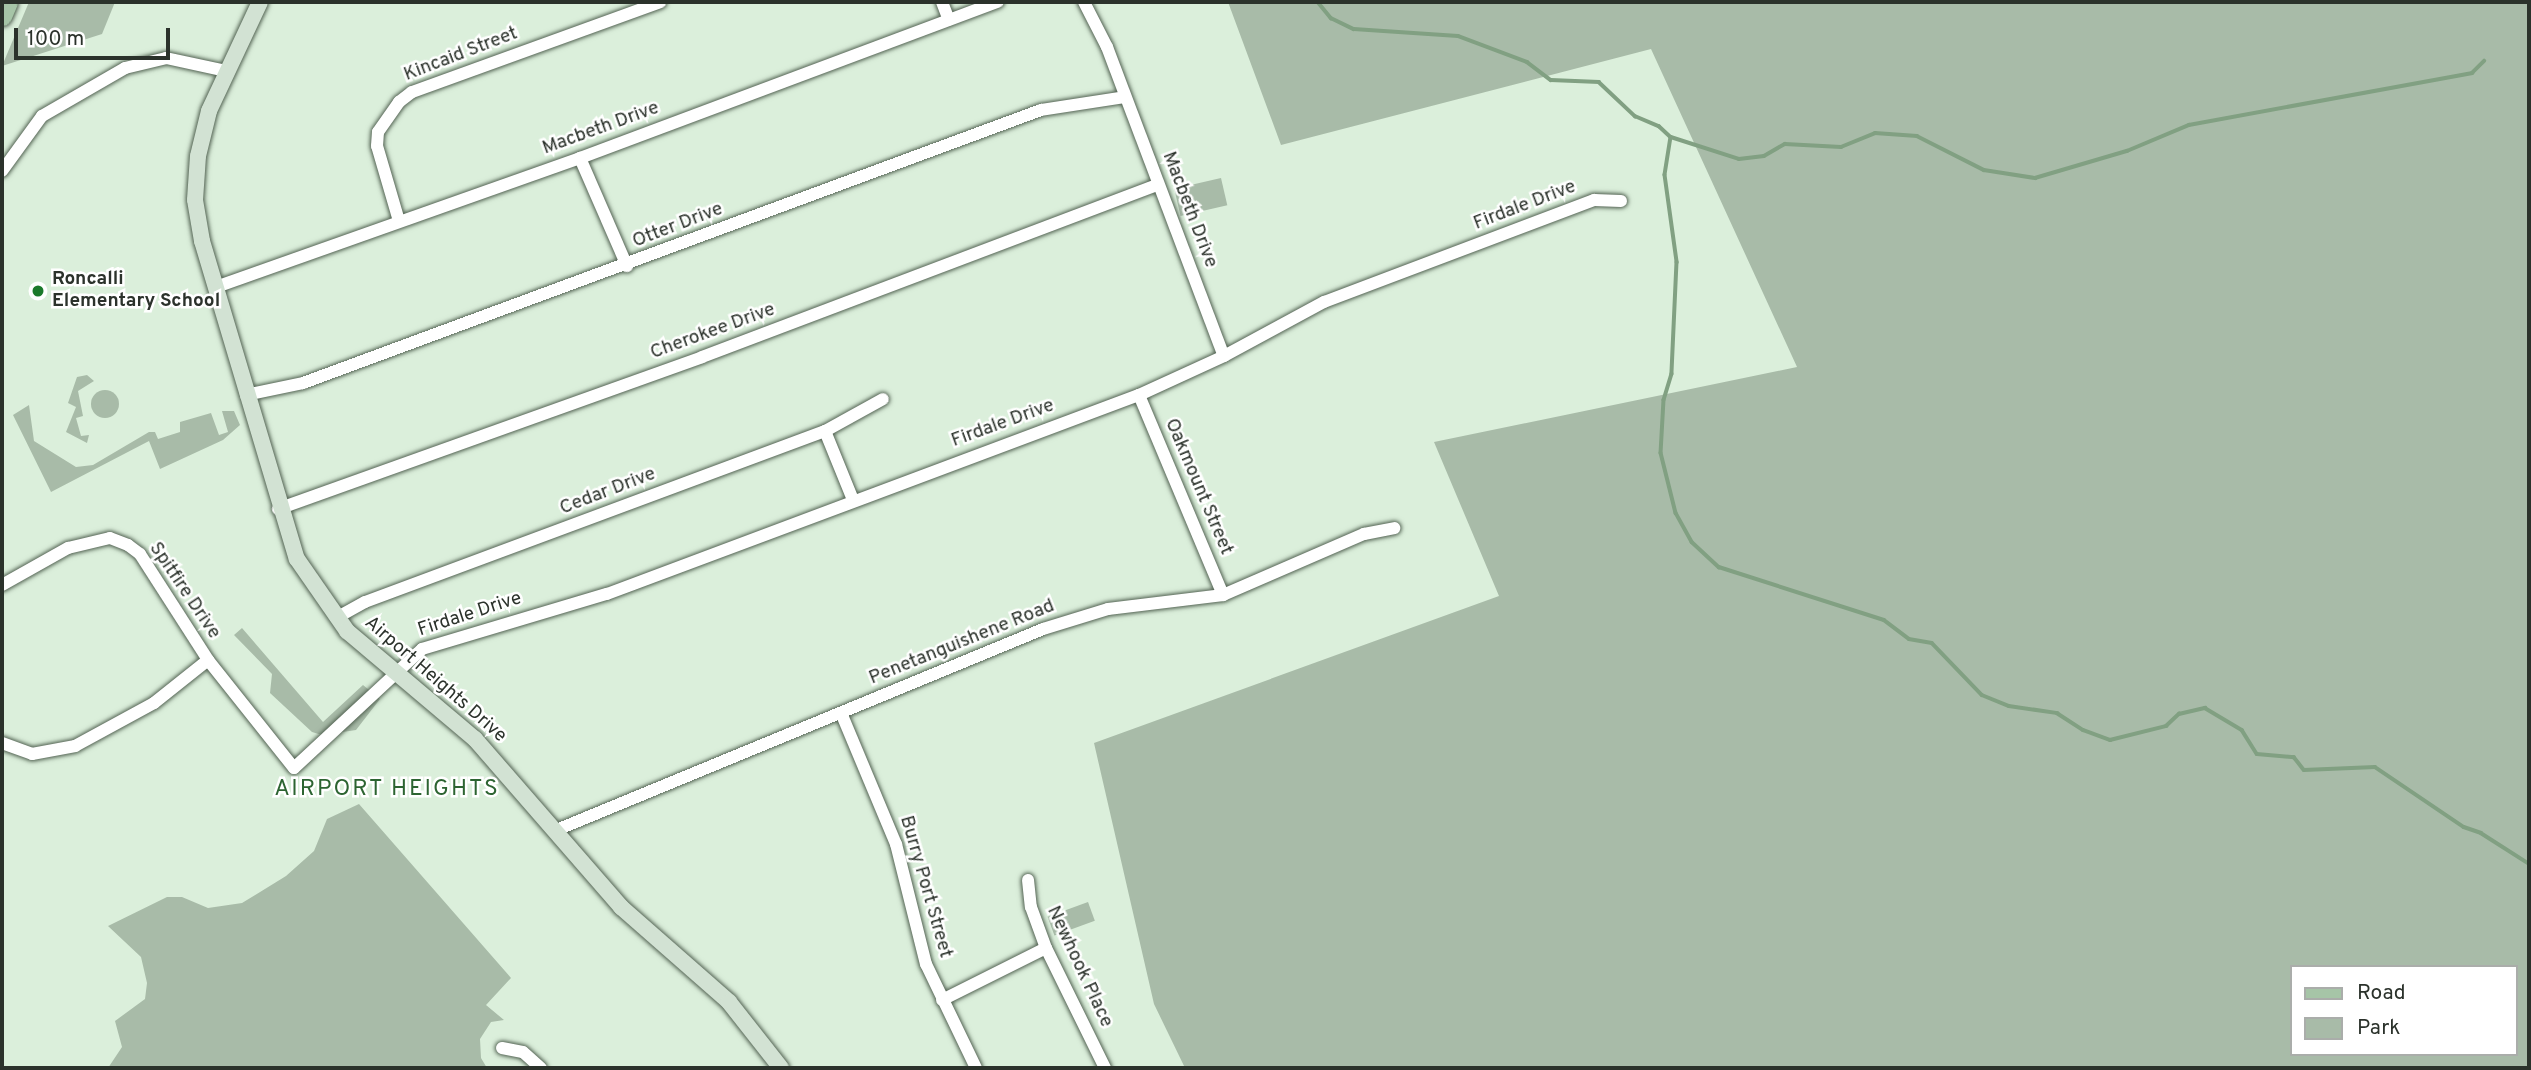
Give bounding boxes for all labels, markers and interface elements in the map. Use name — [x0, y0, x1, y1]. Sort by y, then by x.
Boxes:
scale bar — [18, 14, 173, 58]
street label: Kincaid Street — [401, 23, 521, 87]
text: 100 m — [27, 26, 84, 53]
street label: Macbeth Drive — [540, 97, 662, 161]
street label: Macbeth Drive — [1156, 149, 1222, 271]
street label: Firdale Drive — [1471, 176, 1579, 236]
street label: Otter Drive — [630, 198, 726, 254]
place label: Roncalli Elementary School — [52, 269, 220, 313]
marker: Roncalli Elementary School — [30, 283, 46, 299]
street label: Cherokee Drive — [648, 299, 778, 365]
street label: Firdale Drive — [948, 395, 1058, 453]
street label: Oakmount Street — [1159, 415, 1237, 559]
street label: Cedar Drive — [557, 463, 659, 521]
street label: Spitfire Drive — [143, 538, 225, 644]
street label: Firdale Drive — [415, 588, 525, 642]
street label: Penetanguishene Road — [866, 595, 1058, 691]
street label: Airport Heights Drive — [359, 612, 511, 748]
district label: AIRPORT HEIGHTS — [276, 776, 498, 804]
street label: Burry Port Street — [894, 813, 956, 961]
street label: Newhook Place — [1041, 903, 1117, 1031]
legend — [2290, 965, 2517, 1056]
text: Road — [2357, 980, 2406, 1007]
text: Park — [2357, 1015, 2400, 1042]

